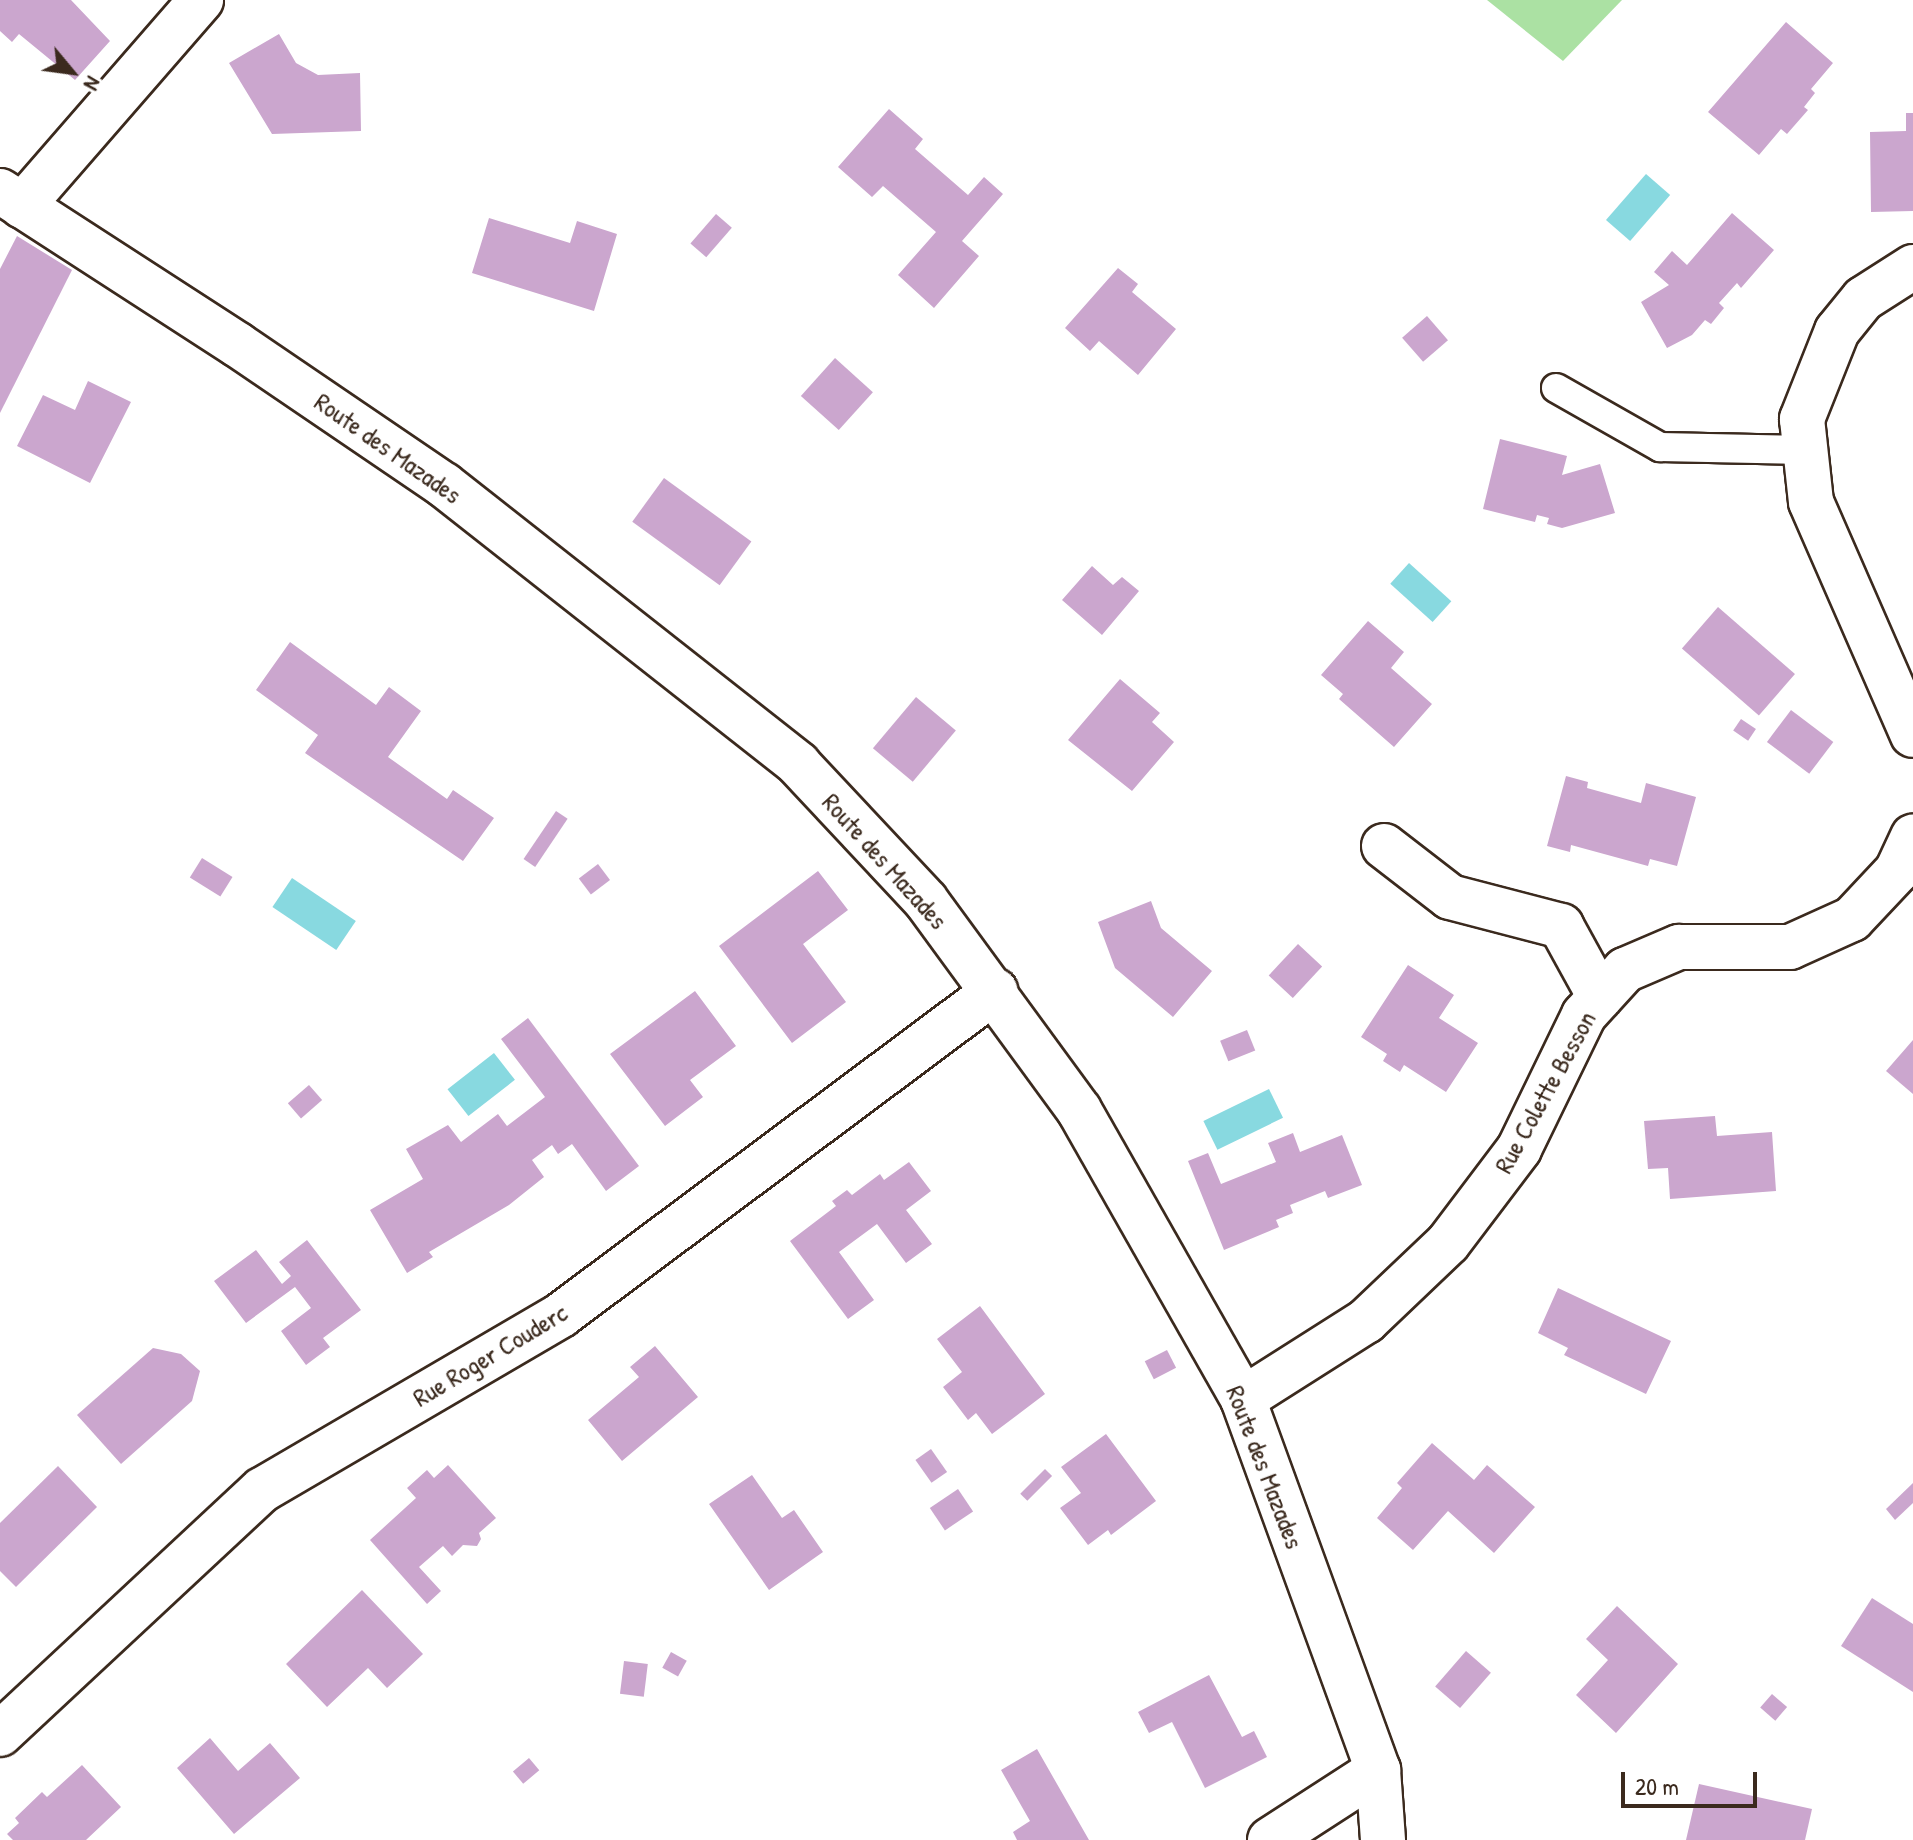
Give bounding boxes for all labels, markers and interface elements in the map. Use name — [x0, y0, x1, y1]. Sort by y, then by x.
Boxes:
north arrow — [32, 32, 112, 112]
text: N — [77, 71, 109, 96]
street label: Route des Mazades — [309, 386, 467, 510]
street label: Route des Mazades — [816, 787, 954, 935]
street label: Rue Colette Besson — [1488, 1005, 1602, 1179]
street label: Rue Roger Couderc — [407, 1297, 573, 1413]
street label: Route des Mazades — [1220, 1381, 1310, 1553]
scale bar — [1625, 1756, 1761, 1806]
text: 20 m — [1635, 1770, 1679, 1802]

